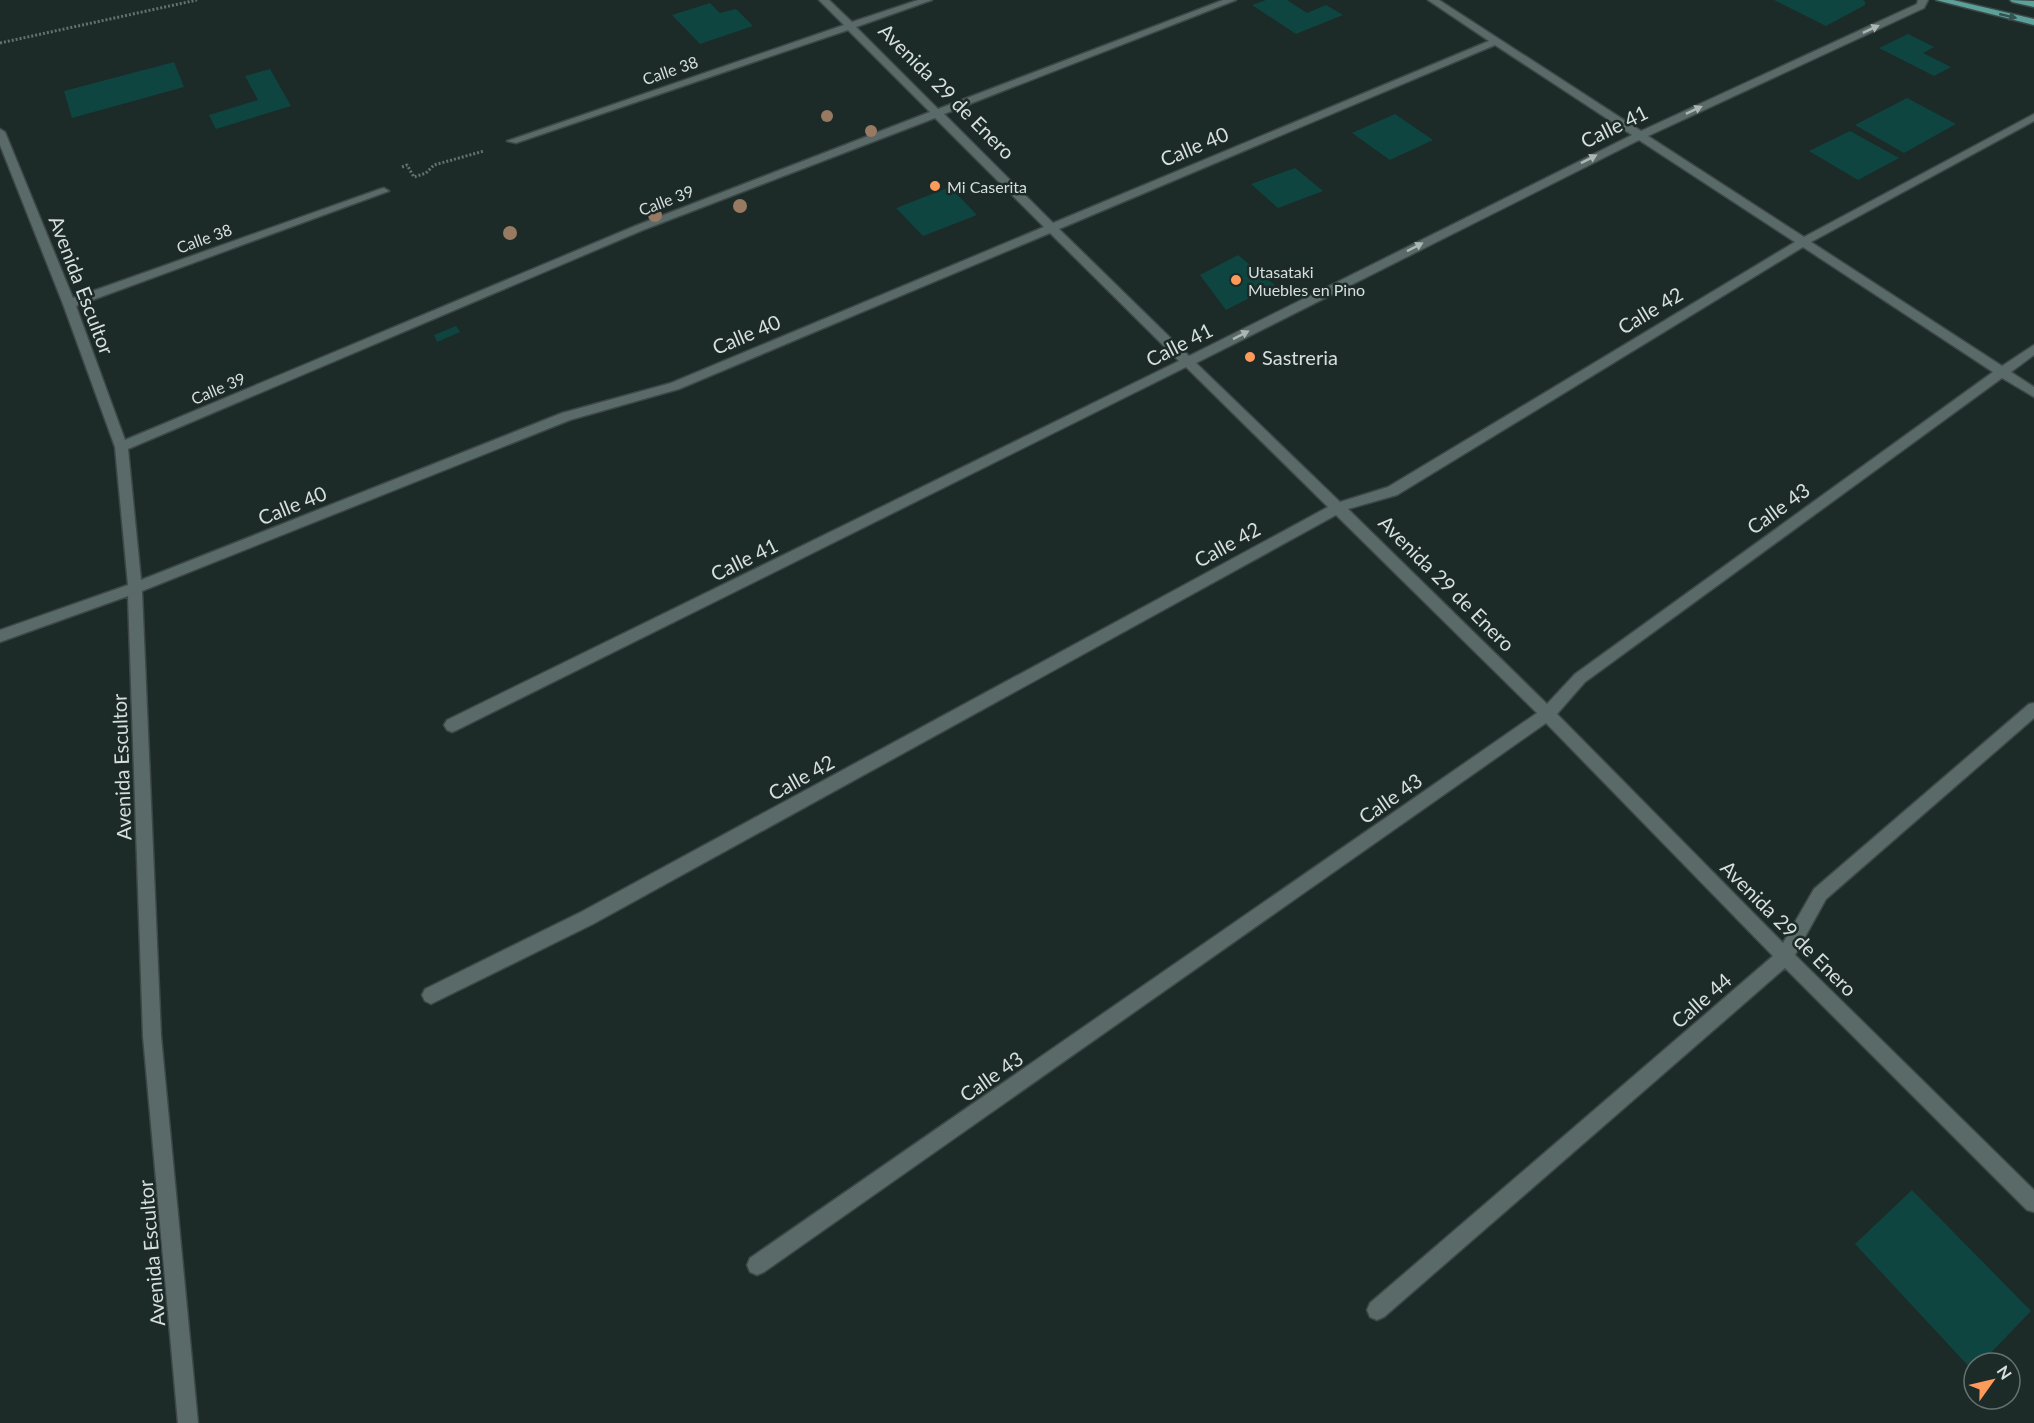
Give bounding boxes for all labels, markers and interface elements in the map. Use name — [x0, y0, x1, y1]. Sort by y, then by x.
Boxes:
one-way arrow — [1999, 11, 2017, 21]
street label: Avenida 29 de Enero — [874, 18, 1020, 164]
one-way arrow — [1862, 24, 1880, 34]
street label: Calle 38 — [640, 52, 700, 88]
street label: Calle 41 — [1577, 100, 1651, 152]
one-way arrow — [1685, 106, 1702, 115]
street label: Calle 40 — [1156, 121, 1232, 171]
one-way arrow — [1581, 155, 1598, 164]
place label: Mi Caserita — [947, 177, 1027, 196]
marker: Mi Caserita — [928, 179, 942, 193]
street label: Calle 39 — [636, 181, 696, 219]
street label: Avenida Escultor — [44, 212, 120, 358]
street label: Calle 38 — [174, 219, 234, 257]
one-way arrow — [1407, 242, 1424, 252]
place label: Utasataki Muebles en Pino — [1248, 262, 1365, 299]
marker: Utasataki Muebles en Pino — [1229, 273, 1243, 287]
street label: Calle 42 — [1613, 281, 1687, 339]
street label: Calle 40 — [708, 309, 784, 359]
street label: Calle 41 — [1142, 317, 1216, 371]
one-way arrow — [1232, 330, 1250, 340]
place label: Sastreria — [1262, 345, 1338, 369]
marker: Sastreria — [1243, 350, 1257, 364]
street label: Calle 39 — [188, 368, 248, 408]
street label: Calle 43 — [1742, 477, 1814, 539]
street label: Calle 40 — [254, 480, 330, 530]
street label: Avenida 29 de Enero — [1374, 510, 1520, 656]
street label: Calle 42 — [1190, 516, 1264, 572]
street label: Calle 41 — [707, 533, 781, 585]
street label: Avenida Escultor — [106, 693, 136, 841]
street label: Calle 42 — [764, 749, 838, 805]
street label: Calle 43 — [1354, 768, 1426, 828]
street label: Avenida 29 de Enero — [1716, 855, 1862, 1001]
street label: Calle 44 — [1666, 967, 1736, 1033]
street label: Calle 43 — [955, 1046, 1027, 1106]
street label: Avenida Escultor — [133, 1178, 169, 1327]
north arrow — [1962, 1351, 2022, 1411]
text: N — [1994, 1362, 2016, 1383]

